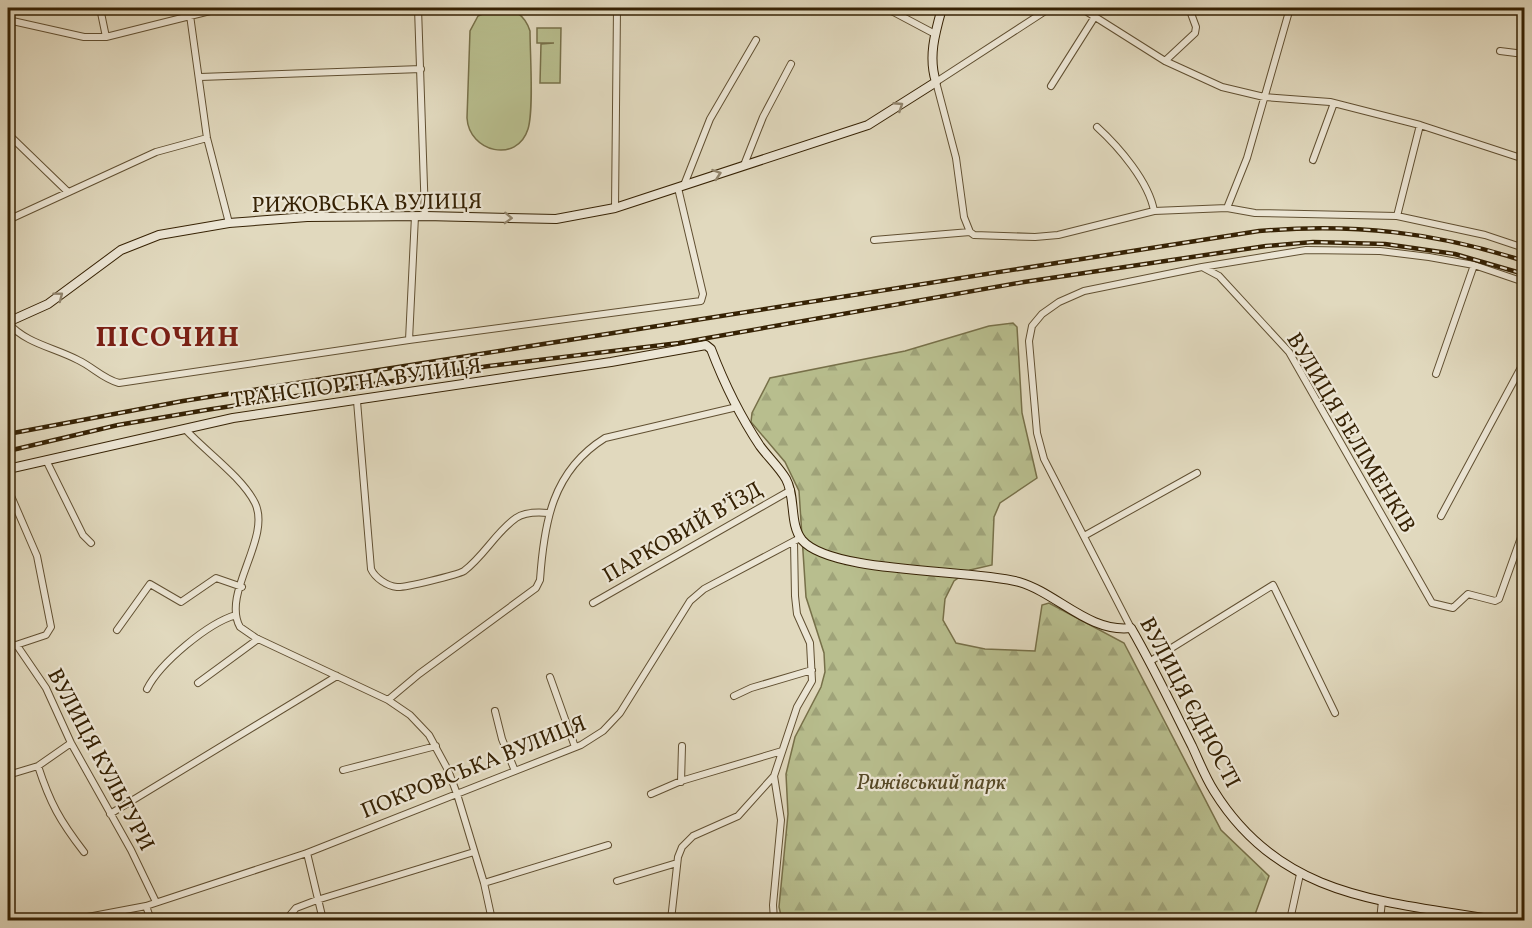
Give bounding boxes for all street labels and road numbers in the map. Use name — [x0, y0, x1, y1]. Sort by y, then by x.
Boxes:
street label: РИЖОВСЬКА ВУЛИЦЯ — [251, 187, 483, 222]
street label: ВУЛИЦЯ БЕЛІМЕНКІВ — [1278, 327, 1422, 539]
street label: ТРАНСПОРТНА ВУЛИЦЯ — [229, 352, 484, 417]
street label: ПАРКОВИЙ В’ЇЗД — [598, 475, 769, 592]
street label: ВУЛИЦЯ ЄДНОСТІ — [1131, 612, 1247, 794]
street label: ВУЛИЦЯ КУЛЬТУРИ — [39, 663, 161, 857]
street label: ПОКРОВСЬКА ВУЛИЦЯ — [357, 709, 591, 828]

